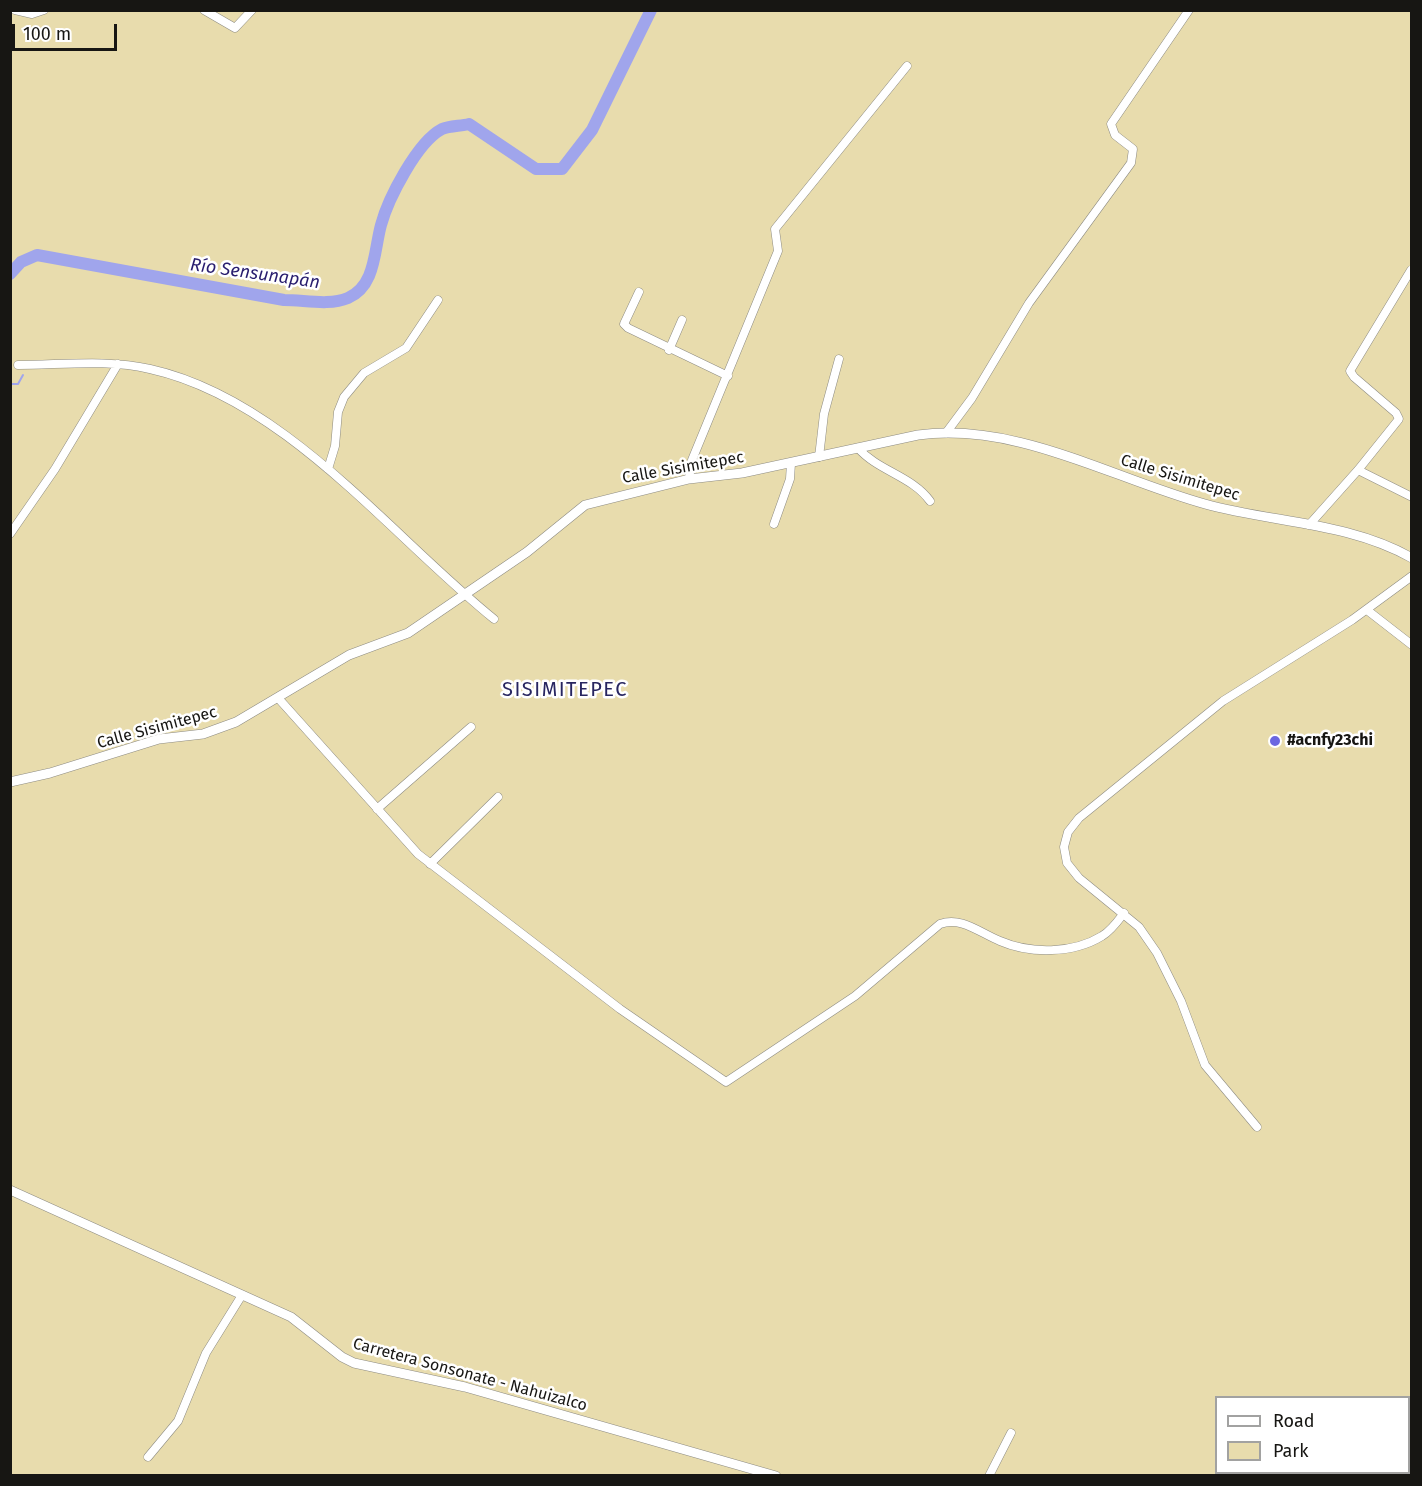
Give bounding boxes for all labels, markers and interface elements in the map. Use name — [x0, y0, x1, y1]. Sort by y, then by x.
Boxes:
scale bar — [15, 12, 120, 50]
text: 100 m — [23, 23, 71, 45]
water label: Río Sensunapán — [189, 254, 321, 294]
street label: Calle Sisimitepec — [621, 448, 745, 488]
street label: Calle Sisimitepec — [1118, 451, 1242, 505]
district label: SISIMITEPEC — [502, 678, 628, 702]
street label: Calle Sisimitepec — [95, 703, 219, 753]
place label: #acnfy23chi — [1287, 731, 1373, 751]
marker: #acnfy23chi — [1268, 734, 1282, 748]
street label: Carretera Sonsonate - Nahuizalco — [351, 1334, 589, 1416]
legend — [1215, 1396, 1410, 1474]
text: Road — [1273, 1410, 1315, 1432]
text: Park — [1273, 1440, 1308, 1462]

